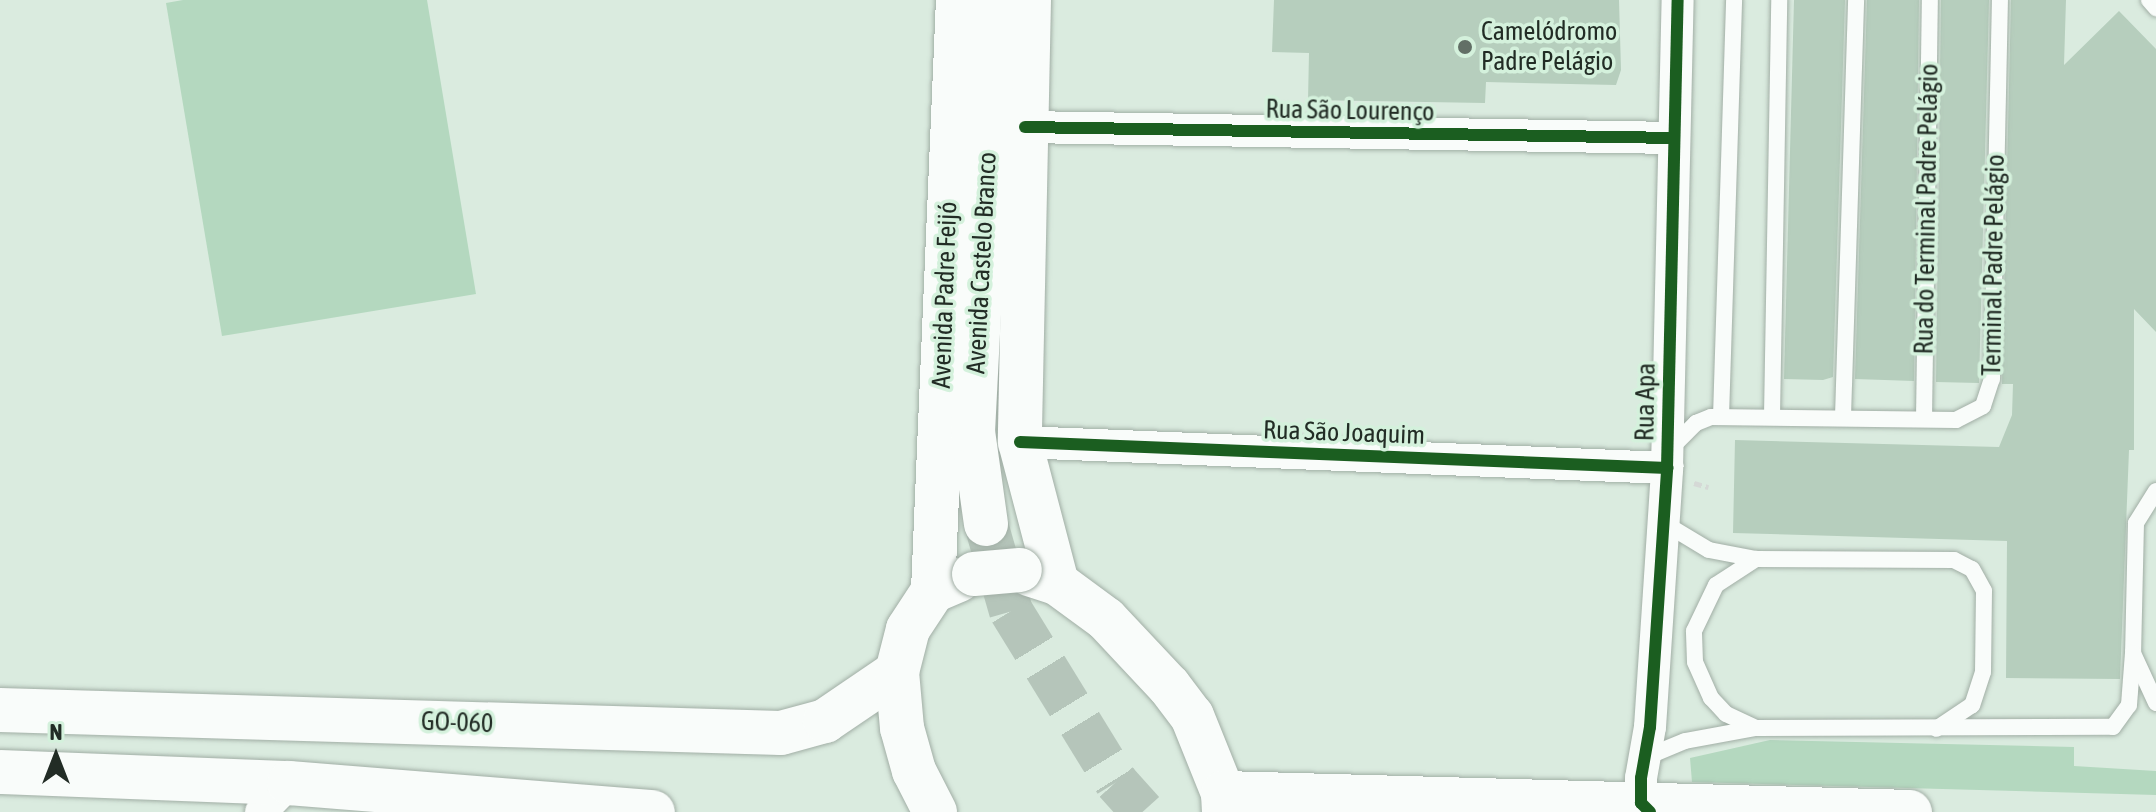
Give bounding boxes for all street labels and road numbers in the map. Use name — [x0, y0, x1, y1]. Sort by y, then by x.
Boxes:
street label: Rua do Terminal Padre Pelágio — [1909, 63, 1945, 355]
street label: Rua São Lourenço — [1265, 94, 1435, 128]
street label: Avenida Castelo Branco — [961, 151, 1003, 375]
street label: Terminal Padre Pelágio — [1976, 154, 2012, 376]
street label: Avenida Padre Feijó — [926, 201, 964, 389]
street label: Rua Apa — [1630, 363, 1662, 441]
street label: Rua São Joaquim — [1262, 415, 1426, 451]
street label: GO-060 — [420, 706, 494, 740]

